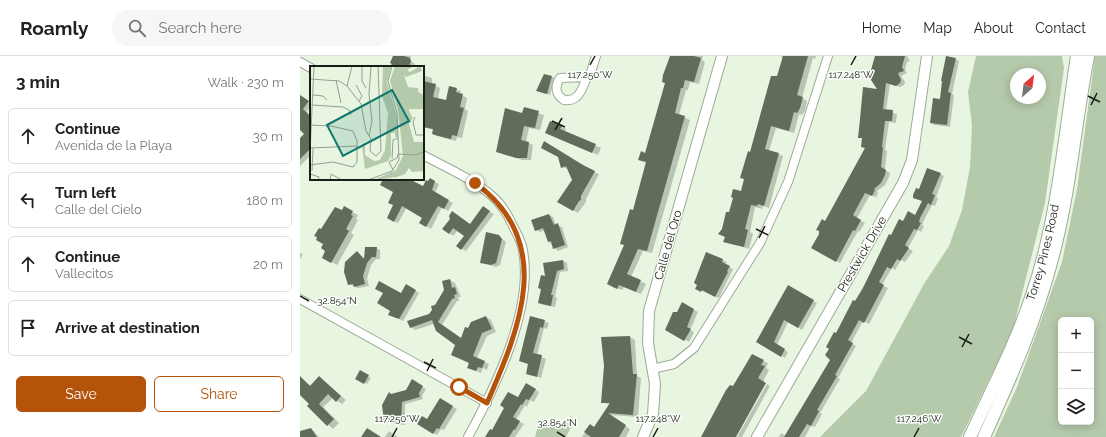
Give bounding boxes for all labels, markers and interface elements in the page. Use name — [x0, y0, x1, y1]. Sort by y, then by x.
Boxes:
search box — [112, 10, 392, 46]
text: Roamly — [20, 17, 88, 39]
icon: search — [126, 17, 148, 39]
text: Search here — [158, 19, 242, 37]
text: Home — [862, 20, 901, 36]
text: Map — [923, 20, 952, 36]
text: About — [974, 20, 1013, 36]
text: Contact — [1035, 20, 1086, 36]
inset map — [310, 66, 424, 180]
north arrow — [1010, 68, 1046, 104]
text: 117.250°W — [568, 69, 613, 80]
text: 117.248°W — [829, 69, 874, 80]
text: 3 min — [16, 72, 60, 92]
text: Walk · 230 m — [208, 75, 284, 90]
text: Continue — [55, 120, 120, 138]
icon: ahead — [17, 125, 39, 147]
text: 30 m — [253, 129, 283, 144]
text: Avenida de la Playa — [55, 138, 172, 153]
route end — [466, 174, 484, 192]
text: Turn left — [55, 184, 116, 202]
icon: left — [17, 189, 39, 211]
text: 180 m — [247, 193, 283, 208]
text: Calle del Cielo — [55, 202, 142, 217]
street label: Torrey Pines Road — [1024, 203, 1062, 303]
street label: Calle del Oro — [651, 208, 685, 282]
street label: Prestwick Drive — [835, 214, 889, 294]
text: Continue — [55, 248, 120, 266]
icon: ahead — [17, 253, 39, 275]
text: 20 m — [253, 257, 283, 272]
text: Vallecitos — [55, 266, 113, 281]
text: 32.854°N — [317, 295, 357, 306]
icon: arrive — [17, 317, 39, 339]
map controls — [1058, 317, 1094, 425]
button: + — [1058, 317, 1094, 353]
text: Arrive at destination — [55, 319, 200, 337]
button: − — [1058, 353, 1094, 389]
button: Save — [16, 376, 146, 412]
button: Share — [154, 376, 284, 412]
route start — [450, 378, 468, 396]
button: layers — [1058, 389, 1094, 425]
text: 117.250°W — [375, 413, 420, 424]
text: 117.248°W — [636, 413, 681, 424]
text: 117.246°W — [897, 413, 942, 424]
text: 32.854°N — [537, 417, 577, 428]

